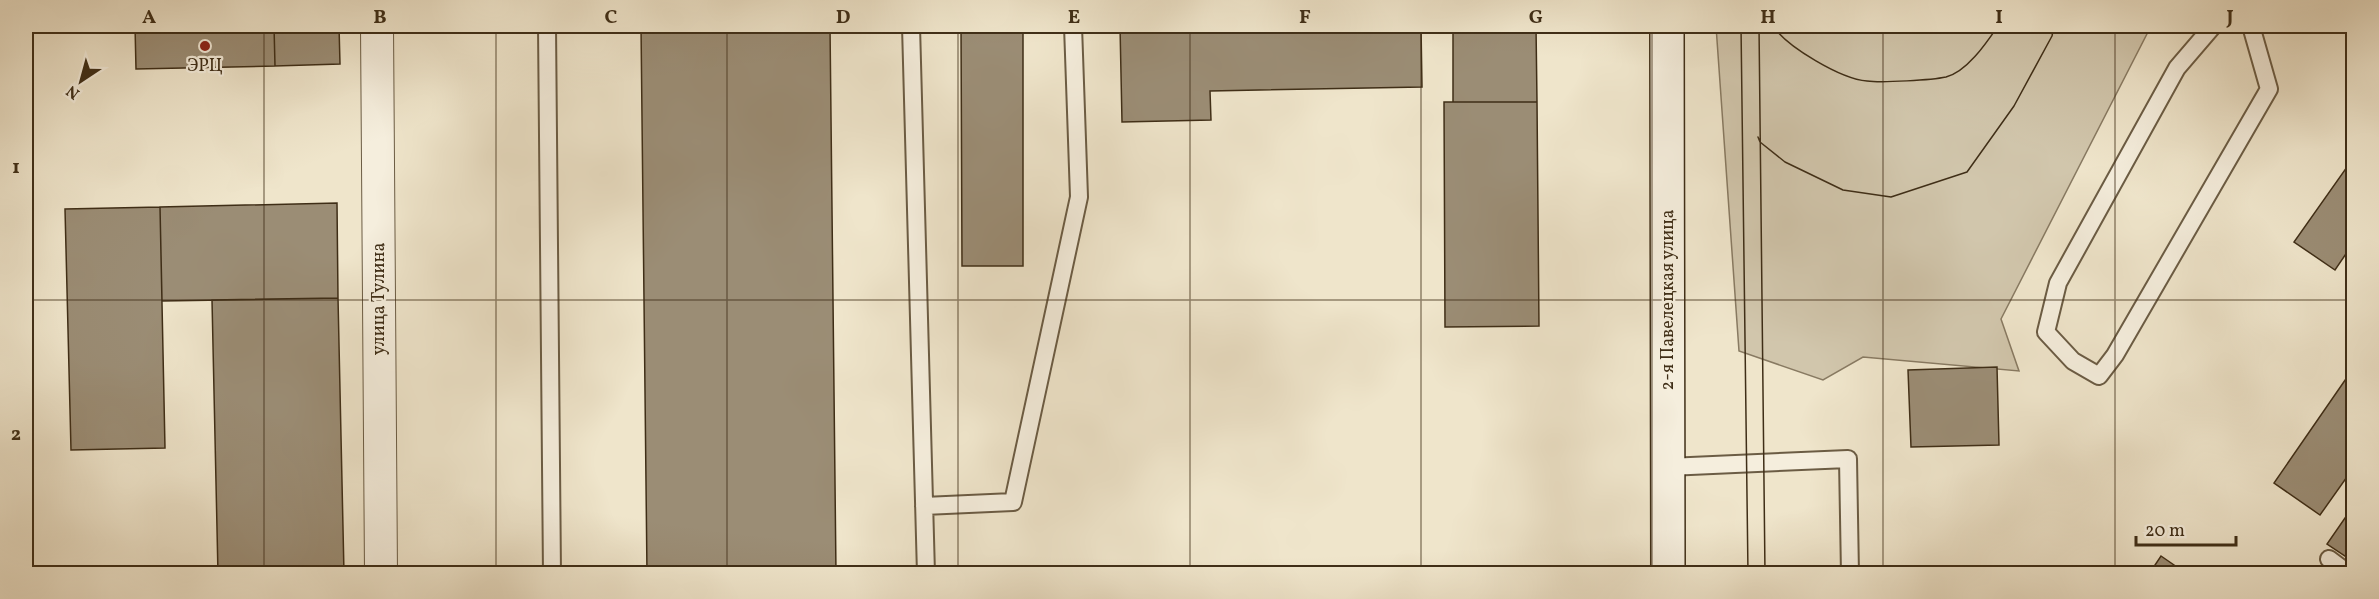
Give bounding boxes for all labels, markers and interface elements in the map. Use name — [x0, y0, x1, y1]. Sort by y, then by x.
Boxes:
text: A — [142, 4, 156, 32]
text: B — [373, 4, 387, 32]
text: C — [605, 4, 618, 32]
text: D — [836, 4, 850, 32]
text: E — [1068, 4, 1080, 32]
text: F — [1299, 4, 1311, 32]
text: G — [1529, 4, 1543, 32]
text: H — [1760, 4, 1776, 32]
text: I — [1995, 4, 2003, 32]
text: J — [2225, 4, 2234, 32]
marker: ЭРЦ — [198, 39, 212, 53]
north arrow — [51, 51, 111, 111]
place label: ЭРЦ — [187, 54, 223, 79]
text: N — [62, 79, 85, 104]
text: 1 — [12, 154, 20, 182]
street label: 2-я Павелецкая улица — [1656, 210, 1681, 390]
street label: улица Тулина — [367, 243, 392, 355]
text: 2 — [11, 421, 21, 449]
scale bar — [2136, 509, 2236, 547]
text: 20 m — [2145, 519, 2185, 544]

